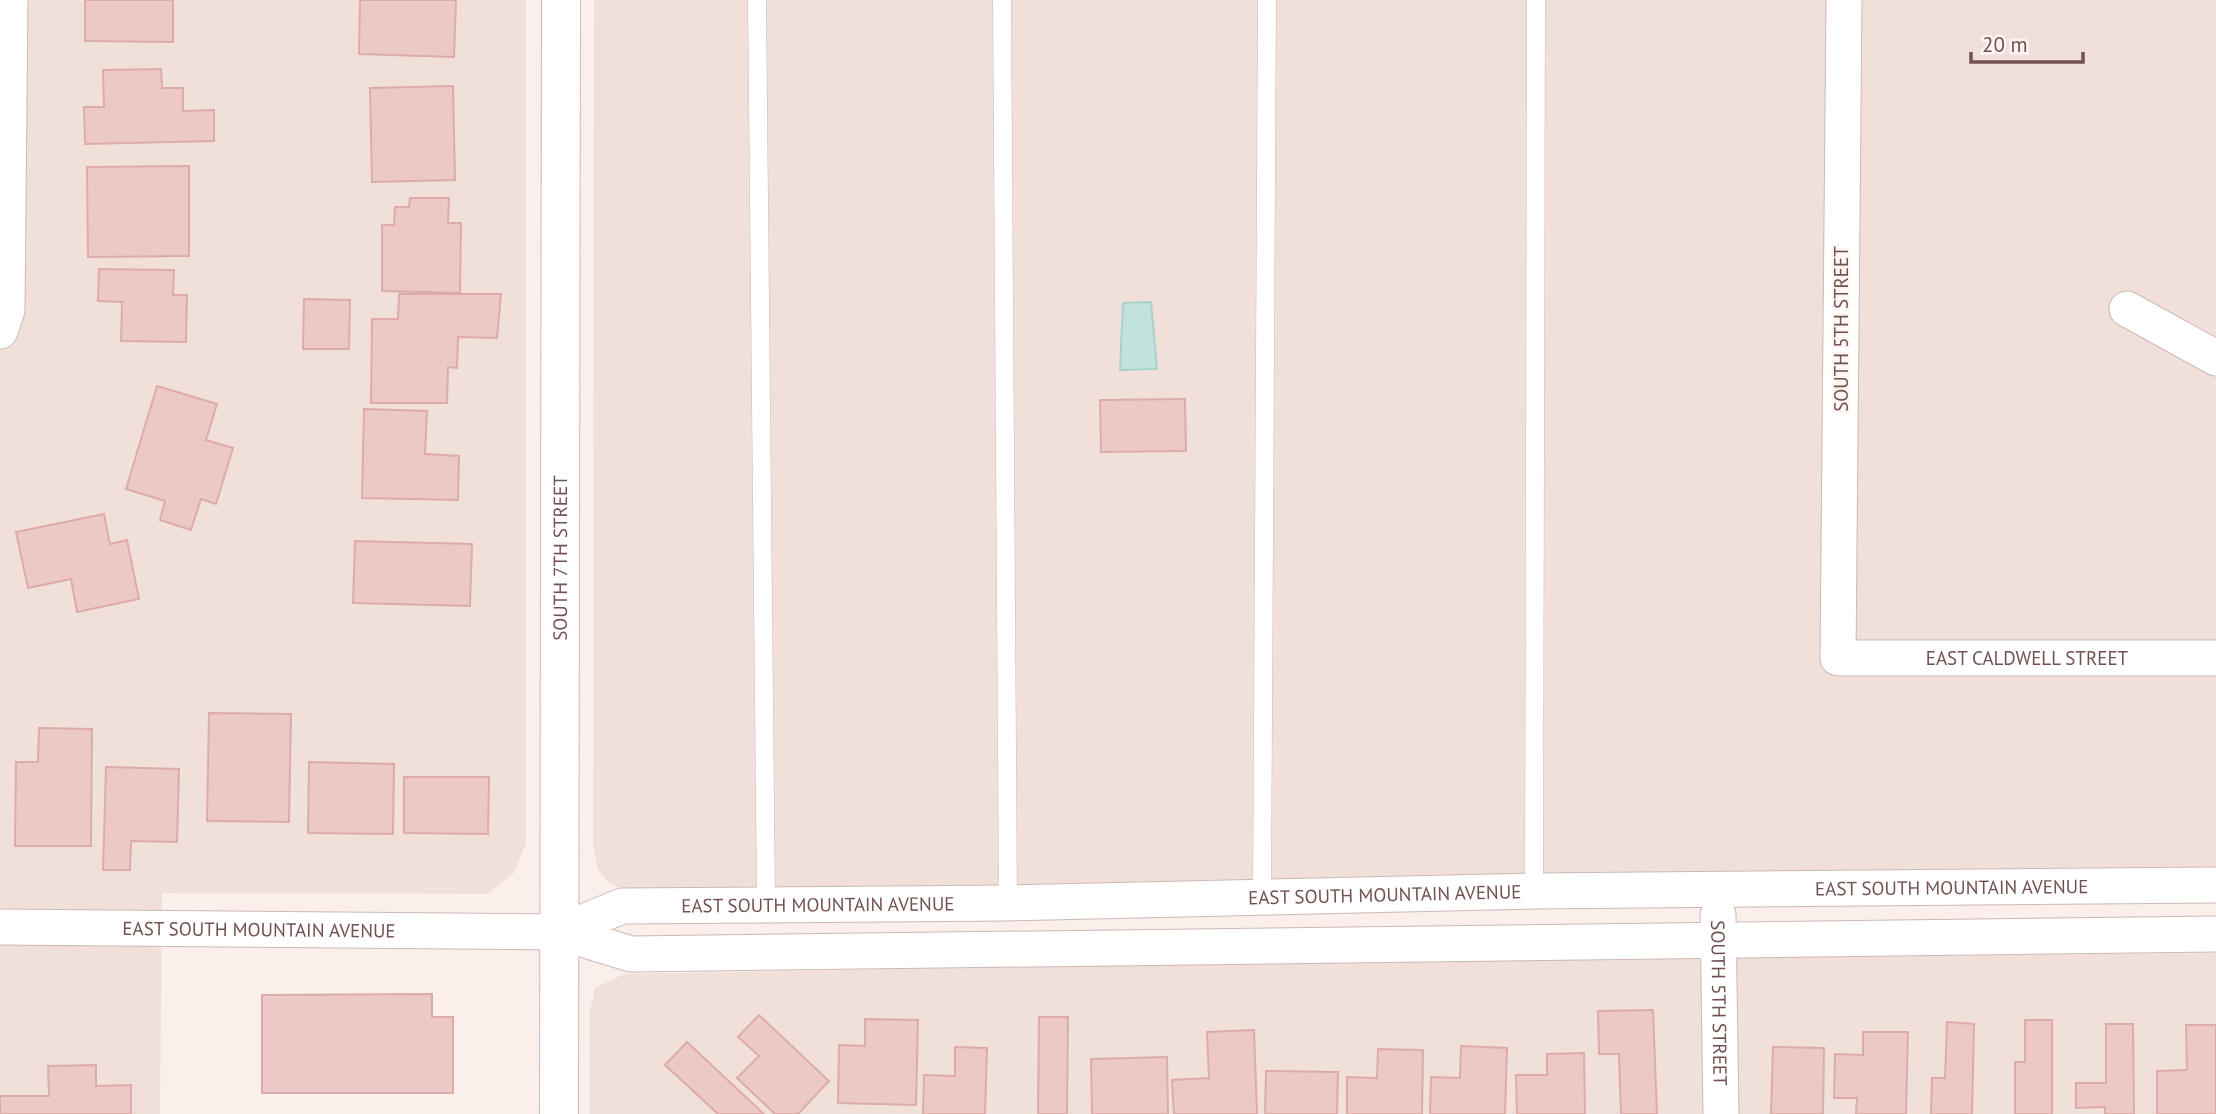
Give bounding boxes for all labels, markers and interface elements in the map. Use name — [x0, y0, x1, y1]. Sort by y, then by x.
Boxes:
scale bar — [1971, 21, 2083, 65]
text: 20 m — [1982, 31, 2028, 58]
street label: SOUTH 5TH STREET — [1829, 246, 1853, 412]
street label: SOUTH 7TH STREET — [548, 475, 572, 641]
street label: EAST CALDWELL STREET — [1926, 646, 2129, 670]
street label: EAST SOUTH MOUNTAIN AVENUE — [1815, 874, 2088, 901]
street label: EAST SOUTH MOUNTAIN AVENUE — [1248, 879, 1522, 910]
street label: EAST SOUTH MOUNTAIN AVENUE — [681, 891, 955, 918]
street label: EAST SOUTH MOUNTAIN AVENUE — [122, 916, 396, 943]
street label: SOUTH 5TH STREET — [1706, 920, 1733, 1086]

